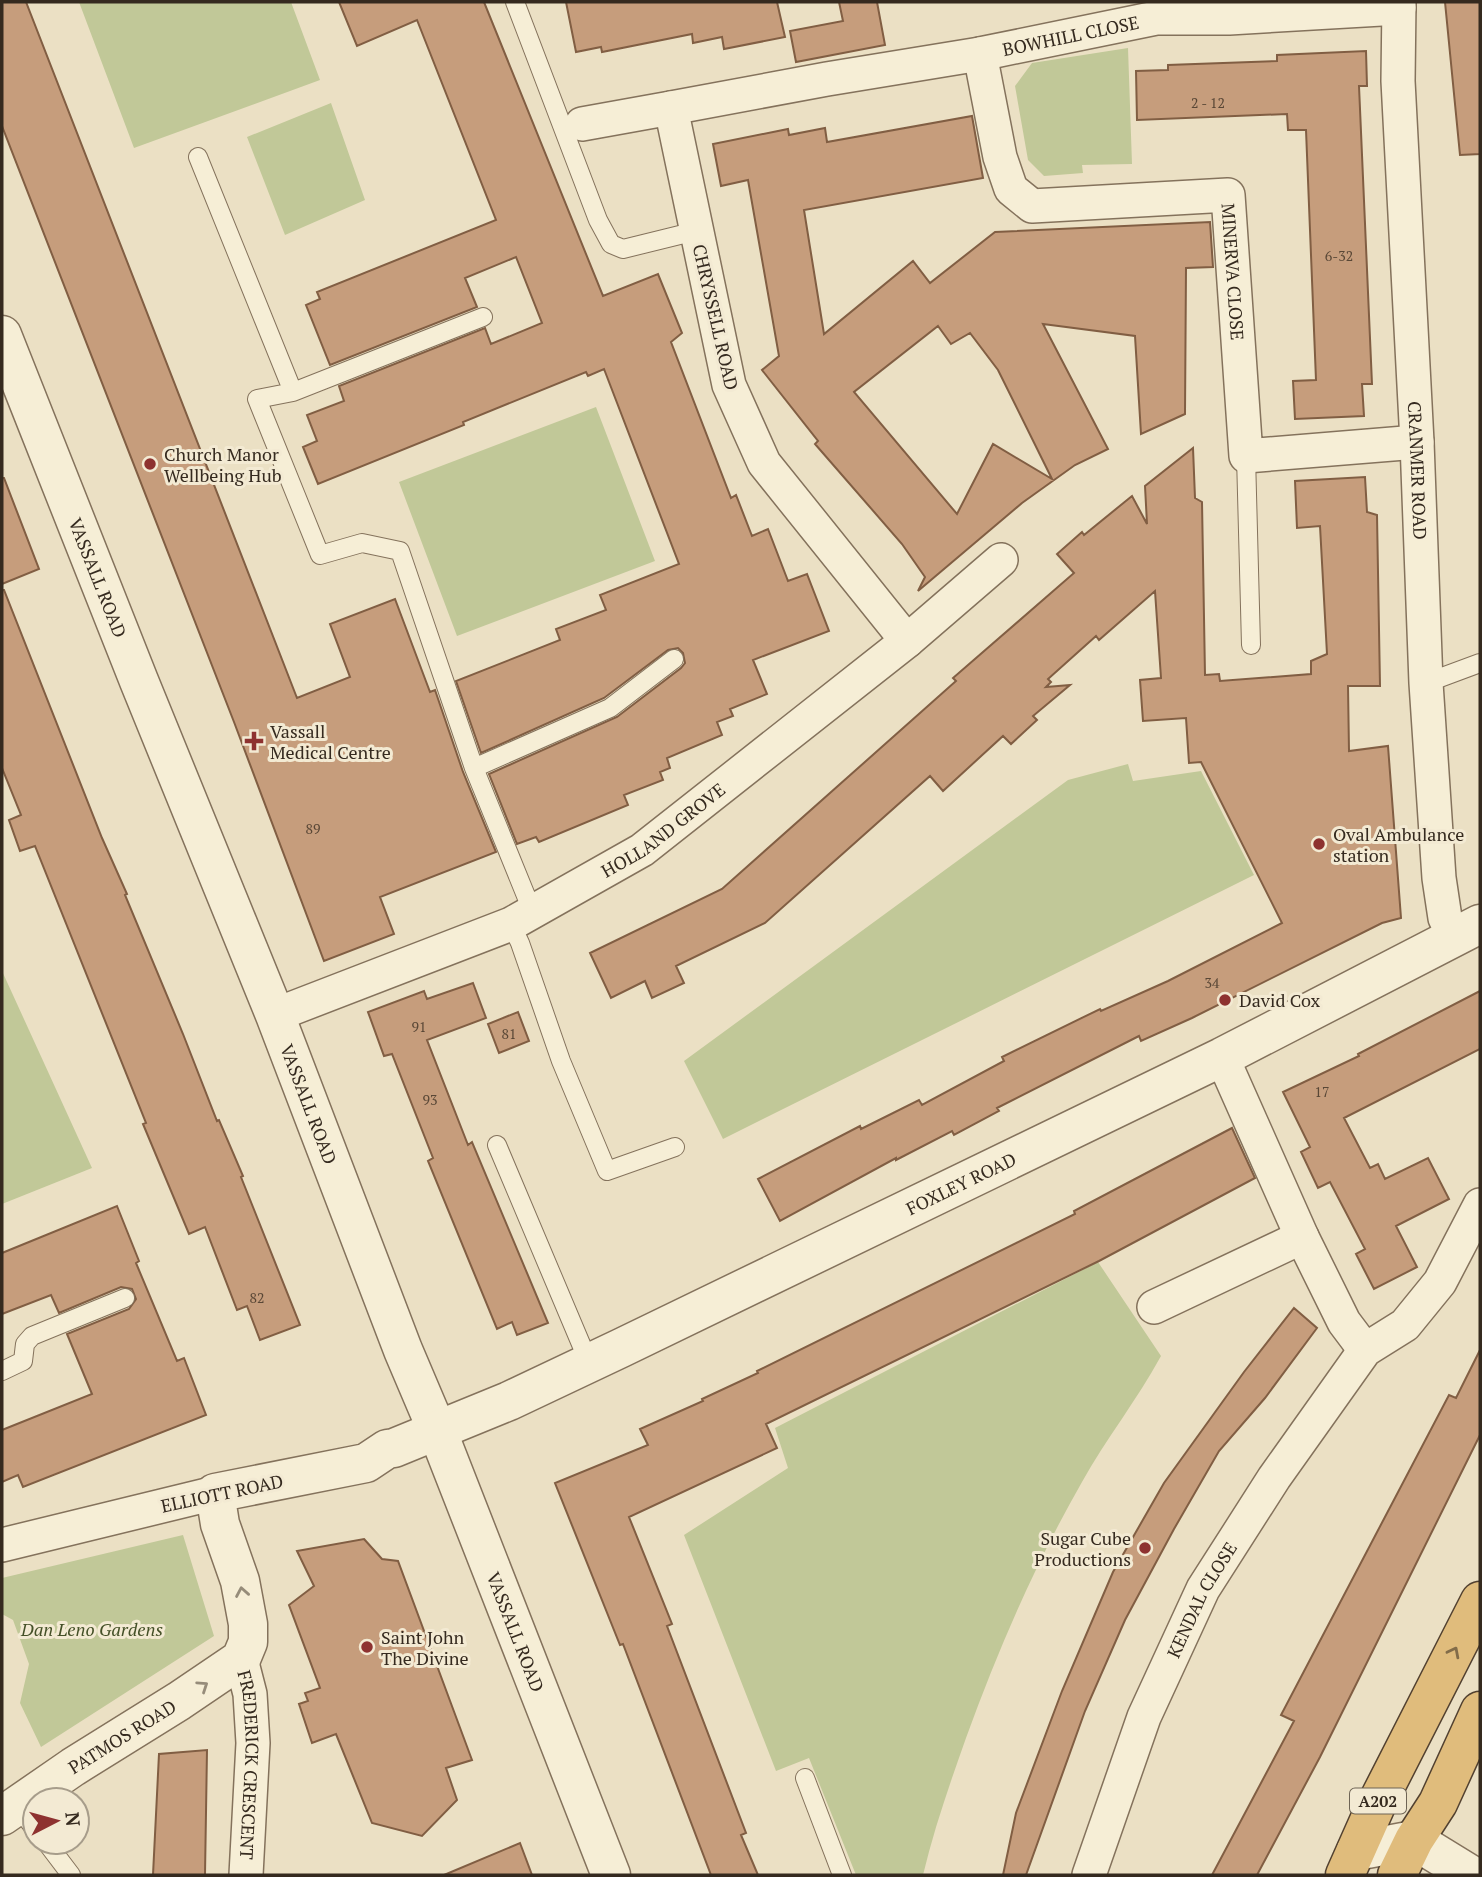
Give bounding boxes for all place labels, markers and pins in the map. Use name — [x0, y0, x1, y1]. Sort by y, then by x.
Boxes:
place label: Church Manor Wellbeing Hub — [164, 442, 282, 487]
marker: Church Manor Wellbeing Hub — [142, 456, 158, 472]
place label: Vassall Medical Centre — [270, 719, 391, 764]
marker: Vassall Medical Centre — [244, 731, 264, 751]
place label: Oval Ambulance station — [1333, 822, 1464, 867]
marker: Oval Ambulance station — [1311, 836, 1327, 852]
place label: David Cox — [1239, 988, 1321, 1012]
marker: David Cox — [1217, 992, 1233, 1008]
place label: Sugar Cube Productions — [1034, 1526, 1131, 1571]
marker: Sugar Cube Productions — [1137, 1540, 1153, 1556]
place label: Saint John The Divine — [381, 1625, 469, 1670]
marker: Saint John The Divine — [359, 1639, 375, 1655]

